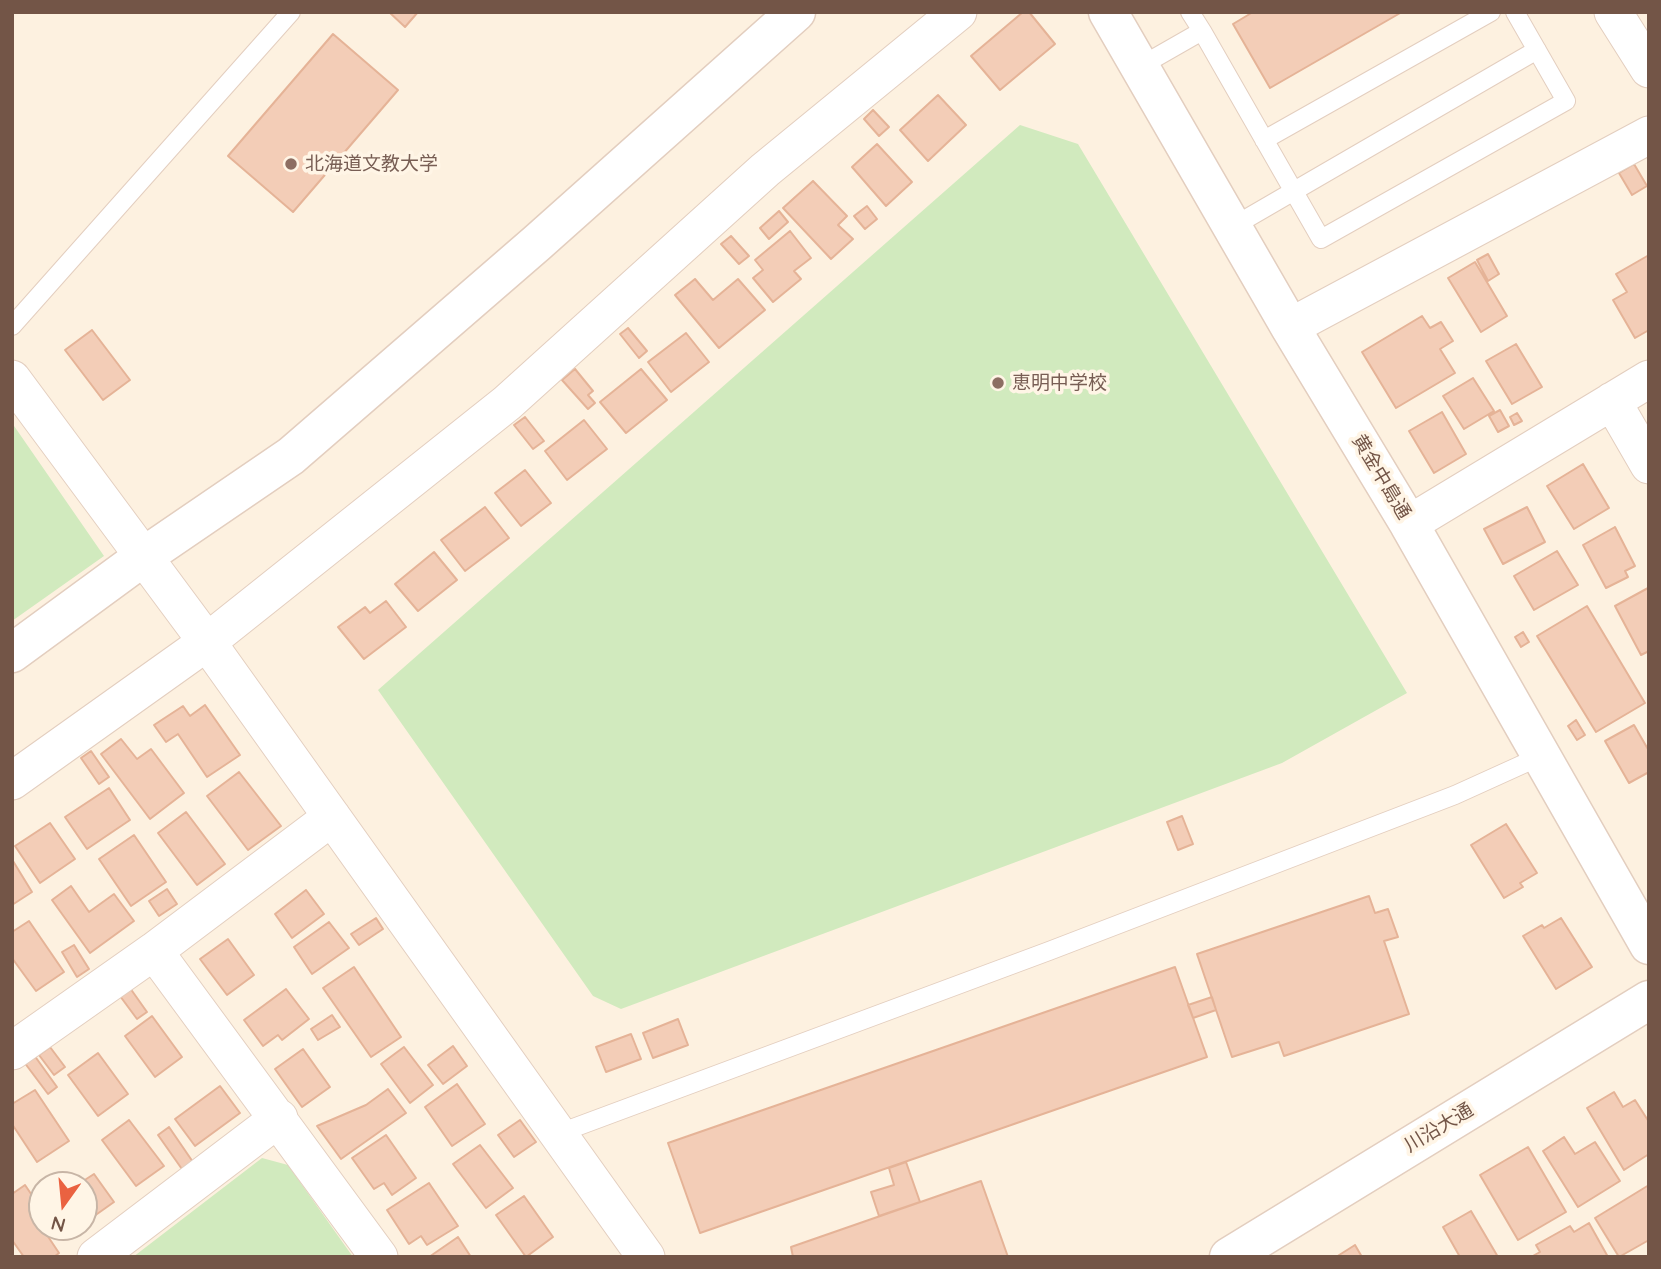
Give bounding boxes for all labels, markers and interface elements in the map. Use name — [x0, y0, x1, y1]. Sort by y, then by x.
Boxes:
place label: 北海道文教大学 — [305, 153, 438, 175]
marker: 北海道文教大学 — [283, 156, 299, 172]
place label: 恵明中学校 — [1012, 372, 1107, 394]
marker: 恵明中学校 — [990, 375, 1006, 391]
street label: 黄金中島通 — [1347, 430, 1415, 524]
street label: 川沿大通 — [1401, 1099, 1477, 1157]
north arrow — [28, 1171, 98, 1241]
text: N — [48, 1211, 68, 1238]

